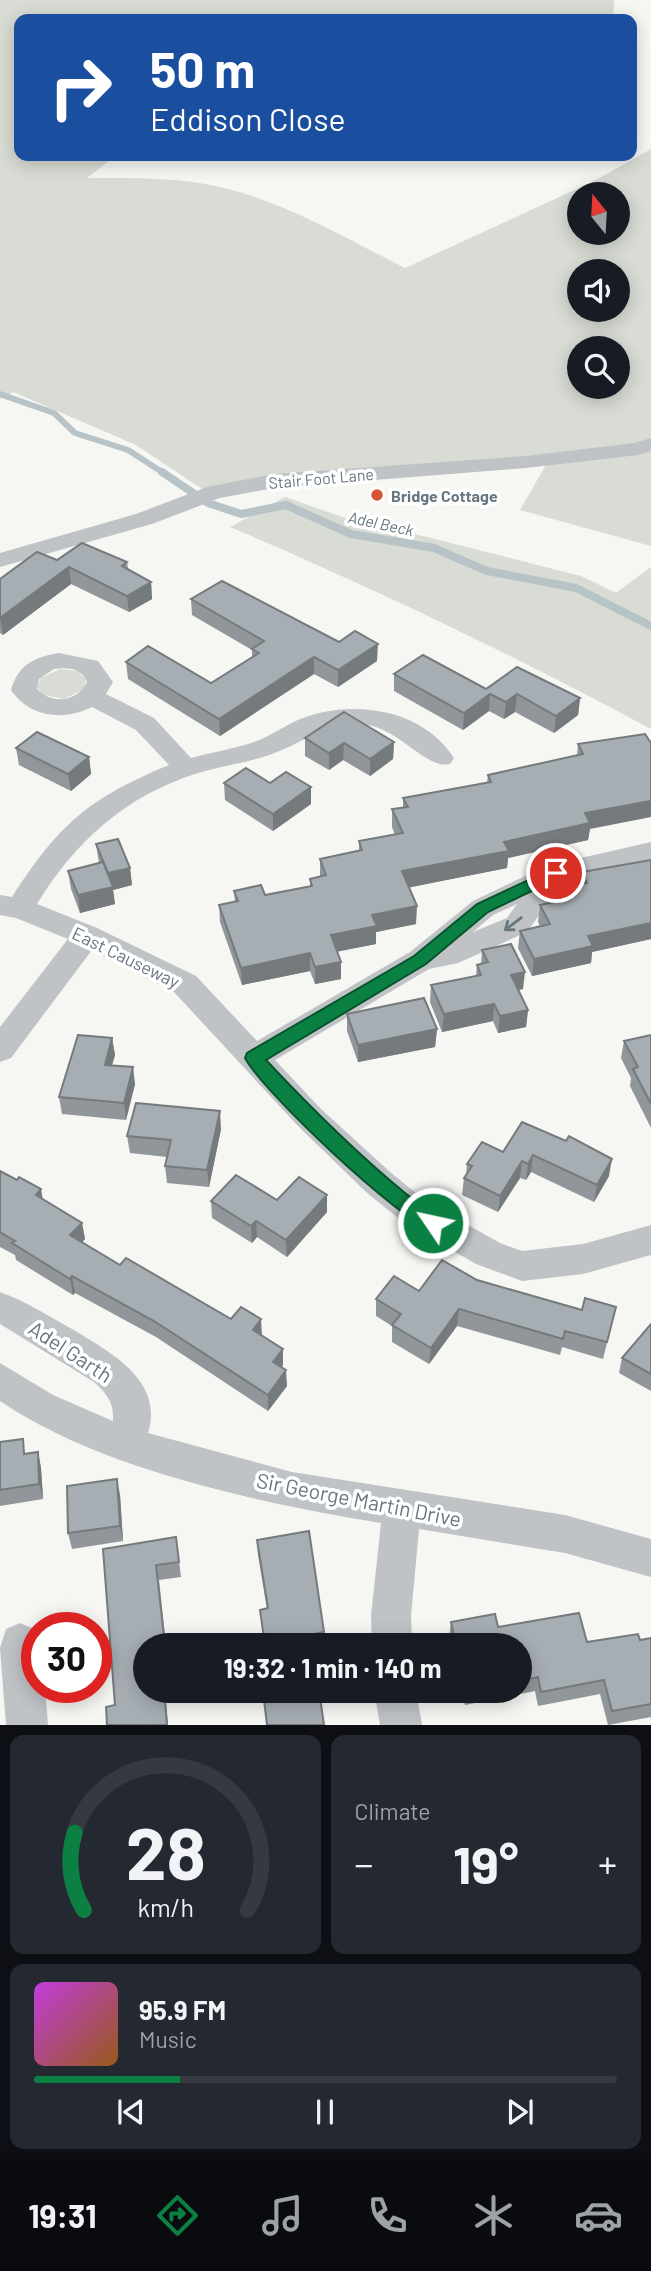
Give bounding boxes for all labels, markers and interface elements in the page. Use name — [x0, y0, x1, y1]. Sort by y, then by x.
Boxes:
text: 50 m — [150, 39, 255, 98]
icon: right — [35, 42, 126, 133]
text: Eddison Close — [150, 99, 346, 137]
north arrow — [567, 182, 630, 245]
map controls — [567, 182, 630, 399]
button: sound — [567, 259, 630, 322]
button: search — [567, 336, 630, 399]
street label: Stair Foot Lane — [268, 464, 374, 492]
place label: Bridge Cottage — [391, 486, 498, 505]
marker: Bridge Cottage — [369, 487, 385, 503]
water label: Adel Beck — [347, 507, 416, 539]
pin — [526, 843, 586, 903]
icon: arrive — [537, 854, 575, 892]
one-way arrow — [503, 916, 522, 931]
street label: East Causeway — [69, 922, 183, 992]
position arrow — [396, 1186, 470, 1260]
street label: Adel Garth — [25, 1315, 117, 1387]
street label: Sir George Martin Drive — [255, 1467, 463, 1531]
speed limit sign: 30 — [21, 1612, 112, 1703]
text: 19:32 · 1 min · 140 m — [224, 1652, 441, 1683]
text: Climate — [355, 1797, 431, 1825]
text: 28 — [125, 1808, 205, 1896]
text: 19° — [453, 1832, 519, 1894]
text: − — [355, 1840, 374, 1886]
text: + — [598, 1840, 617, 1886]
text: km/h — [137, 1892, 194, 1922]
text: 95.9 FM — [139, 1994, 226, 2025]
text: Music — [139, 2025, 197, 2053]
icon: previous — [112, 2093, 150, 2131]
icon: pause — [306, 2093, 344, 2131]
icon: next — [501, 2093, 539, 2131]
icon: directions — [153, 2191, 202, 2240]
icon: music — [258, 2191, 307, 2240]
icon: phone — [363, 2191, 412, 2240]
icon: climate — [469, 2191, 518, 2240]
icon: car — [574, 2191, 623, 2240]
text: 19:31 — [28, 2196, 97, 2234]

